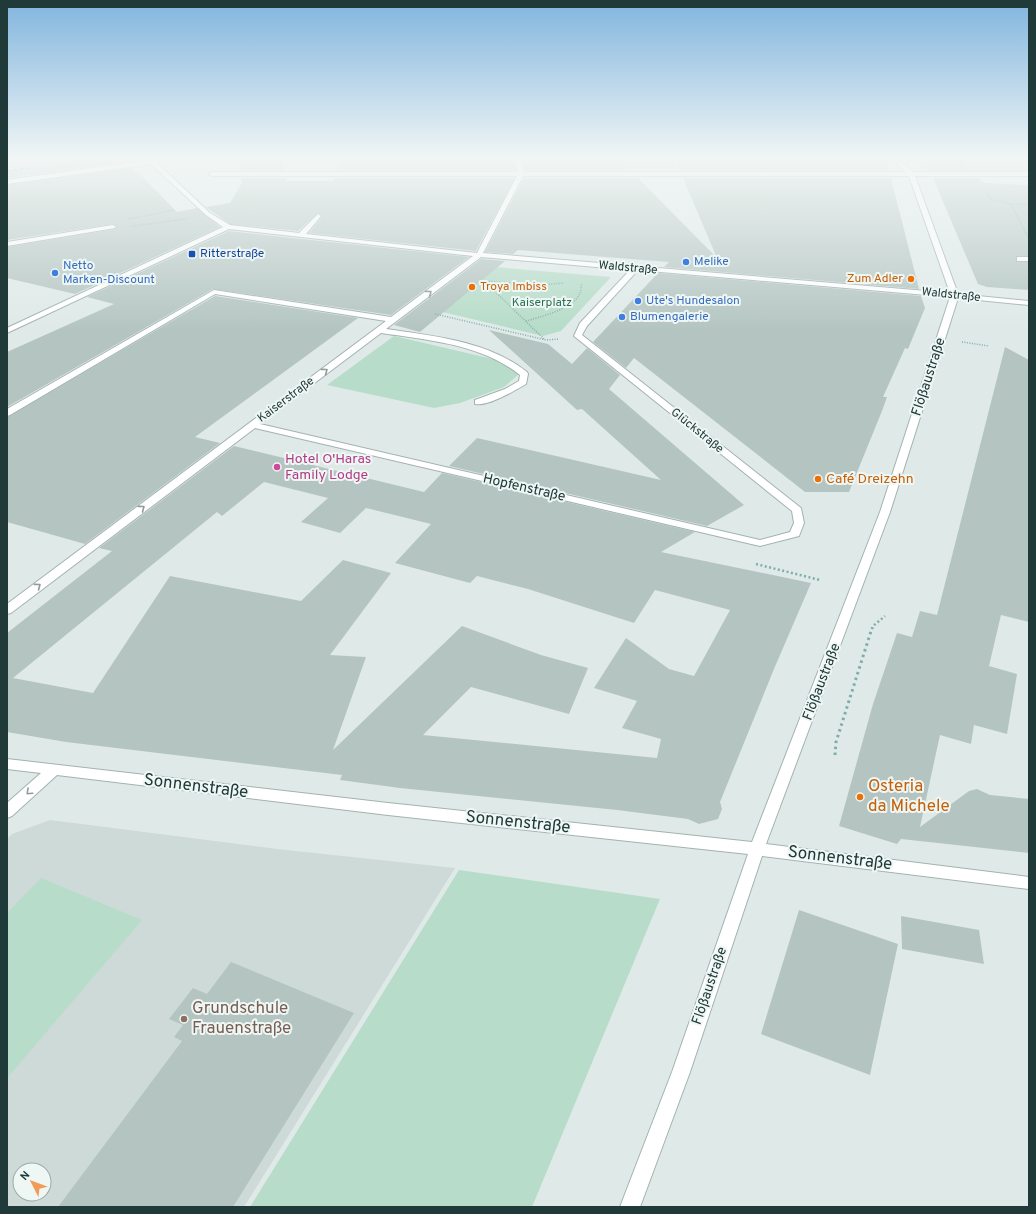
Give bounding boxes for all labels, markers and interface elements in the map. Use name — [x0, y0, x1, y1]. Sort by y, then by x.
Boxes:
place label: Ritterstraße — [200, 246, 264, 262]
marker: Ritterstraße — [187, 249, 197, 259]
place label: Melike — [694, 254, 729, 270]
street label: Waldstraße — [598, 257, 658, 279]
marker: Melike — [681, 257, 691, 267]
place label: Netto Marken-Discount — [63, 258, 155, 288]
marker: Netto Marken-Discount — [50, 268, 60, 278]
place label: Zum Adler — [847, 271, 903, 287]
marker: Zum Adler — [906, 274, 916, 284]
place label: Troya Imbiss — [480, 279, 547, 295]
marker: Troya Imbiss — [467, 282, 477, 292]
street label: Waldstraße — [921, 284, 981, 306]
one-way arrow — [424, 291, 431, 298]
place label: Ute's Hundesalon — [646, 293, 740, 309]
park label: Kaiserplatz — [512, 295, 572, 311]
marker: Ute's Hundesalon — [633, 296, 643, 306]
place label: Blumengalerie — [630, 309, 709, 325]
marker: Blumengalerie — [617, 312, 627, 322]
street label: Flößaustraße — [908, 336, 950, 418]
one-way arrow — [320, 369, 327, 376]
street label: Kaiserstraße — [254, 373, 318, 427]
street label: Glückstraße — [667, 405, 727, 457]
place label: Hotel O'Haras Family Lodge — [285, 451, 371, 484]
marker: Hotel O'Haras Family Lodge — [272, 462, 282, 472]
street label: Hopfenstraße — [481, 470, 567, 506]
place label: Café Dreizehn — [826, 471, 914, 488]
marker: Café Dreizehn — [813, 474, 823, 484]
one-way arrow — [138, 506, 145, 513]
one-way arrow — [34, 584, 41, 591]
street label: Flößaustraße — [800, 641, 844, 723]
street label: Sonnenstraße — [143, 770, 249, 804]
place label: Osteria da Michele — [868, 776, 950, 818]
one-way arrow — [26, 787, 34, 794]
marker: Osteria da Michele — [855, 792, 865, 802]
street label: Sonnenstraße — [465, 807, 571, 839]
street label: Sonnenstraße — [787, 842, 893, 876]
street label: Flößaustraße — [689, 945, 731, 1027]
place label: Grundschule Frauenstraße — [192, 998, 291, 1040]
marker: Grundschule Frauenstraße — [179, 1014, 189, 1024]
north arrow — [12, 1162, 52, 1202]
text: N — [17, 1168, 33, 1184]

